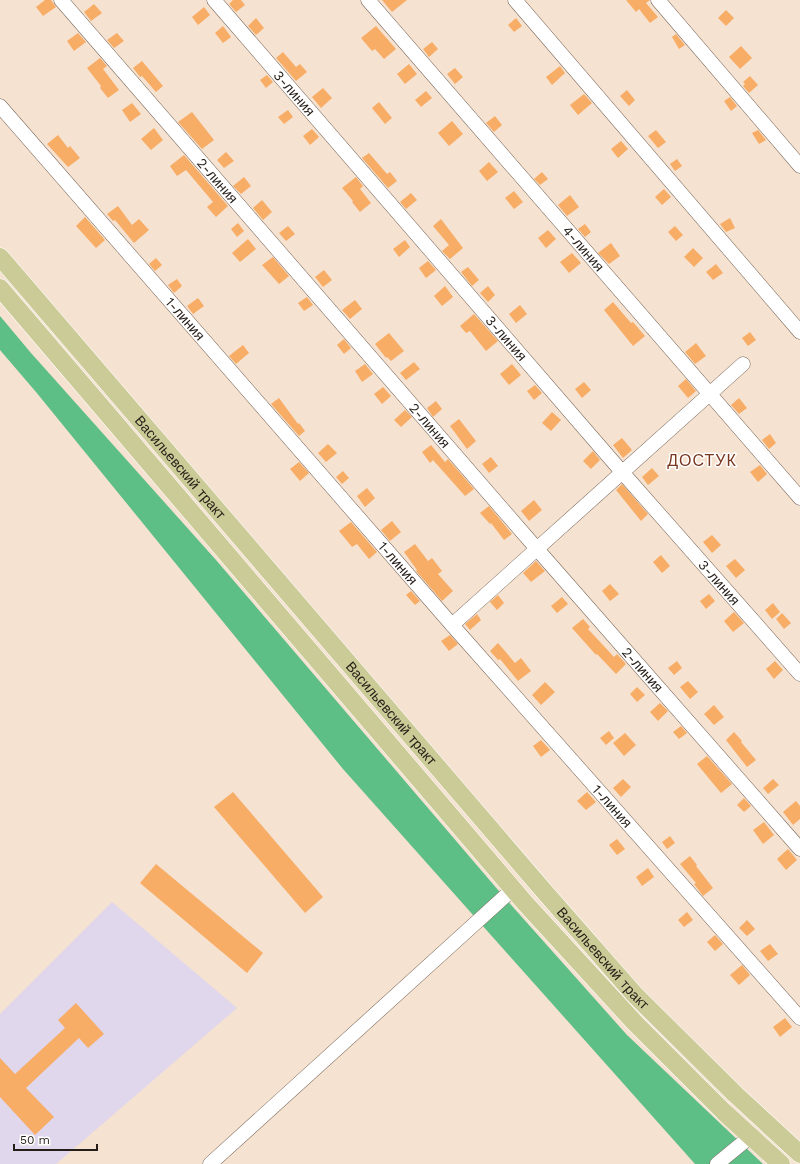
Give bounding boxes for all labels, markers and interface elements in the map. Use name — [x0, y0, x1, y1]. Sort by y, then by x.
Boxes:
street label: 3-линия — [271, 67, 318, 119]
street label: 2-линия — [194, 155, 241, 206]
street label: 4-линия — [560, 223, 608, 274]
street label: 1-линия — [162, 294, 208, 343]
street label: 3-линия — [482, 312, 530, 364]
street label: 2-линия — [406, 400, 454, 451]
street label: Васильевский тракт — [132, 412, 229, 523]
district label: ДОСТУК — [667, 451, 737, 470]
street label: 1-линия — [375, 538, 421, 588]
street label: 3-линия — [695, 557, 743, 608]
street label: 2-линия — [619, 644, 667, 695]
street label: Васильевский тракт — [343, 658, 440, 768]
street label: 1-линия — [589, 781, 635, 831]
street label: Васильевский тракт — [554, 904, 653, 1013]
scale bar — [14, 1126, 97, 1152]
text: 50 m — [20, 1133, 50, 1147]

